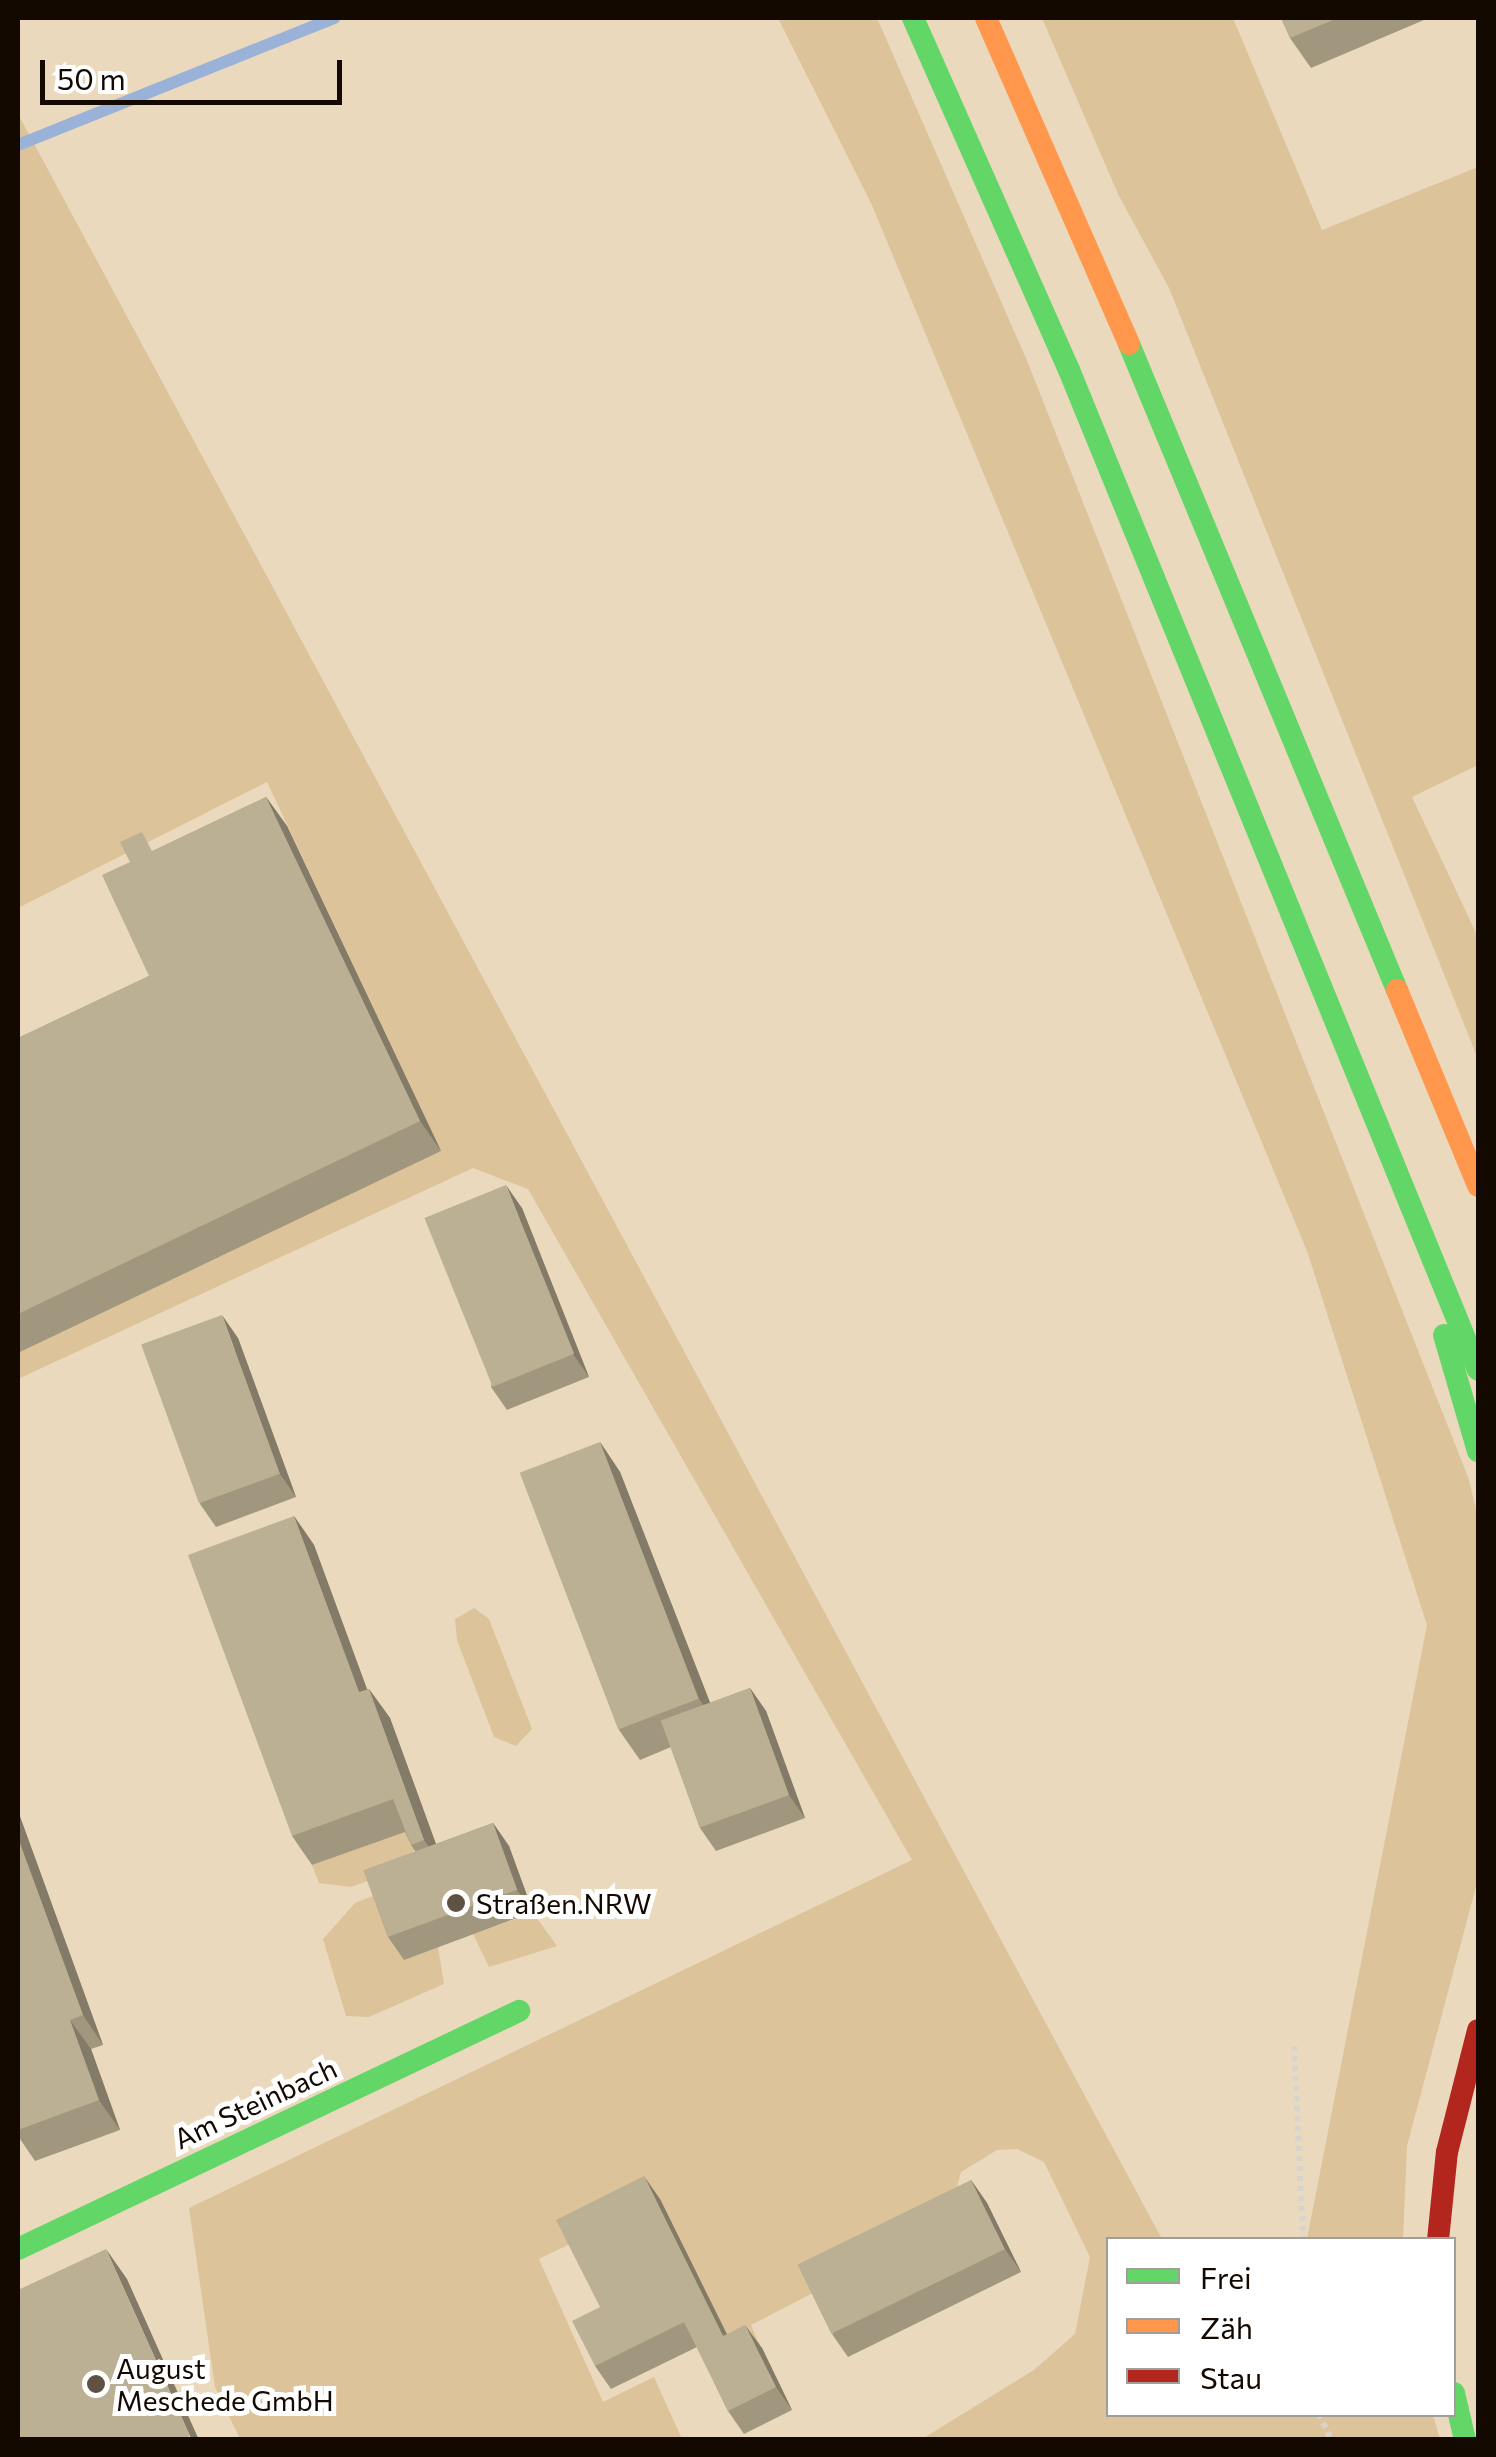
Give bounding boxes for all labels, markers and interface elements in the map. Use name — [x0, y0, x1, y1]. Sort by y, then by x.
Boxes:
scale bar — [45, 40, 348, 102]
text: 50 m — [57, 59, 126, 96]
place label: Straßen.NRW — [476, 1886, 651, 1920]
marker: Straßen.NRW — [445, 1892, 467, 1914]
street label: Am Steinbach — [168, 2051, 342, 2155]
legend — [1106, 2237, 1456, 2417]
text: Frei — [1200, 2258, 1252, 2295]
text: Zäh — [1200, 2308, 1253, 2345]
place label: August Meschede GmbH — [116, 2351, 334, 2417]
text: Stau — [1200, 2358, 1262, 2395]
marker: August Meschede GmbH — [85, 2373, 107, 2395]

